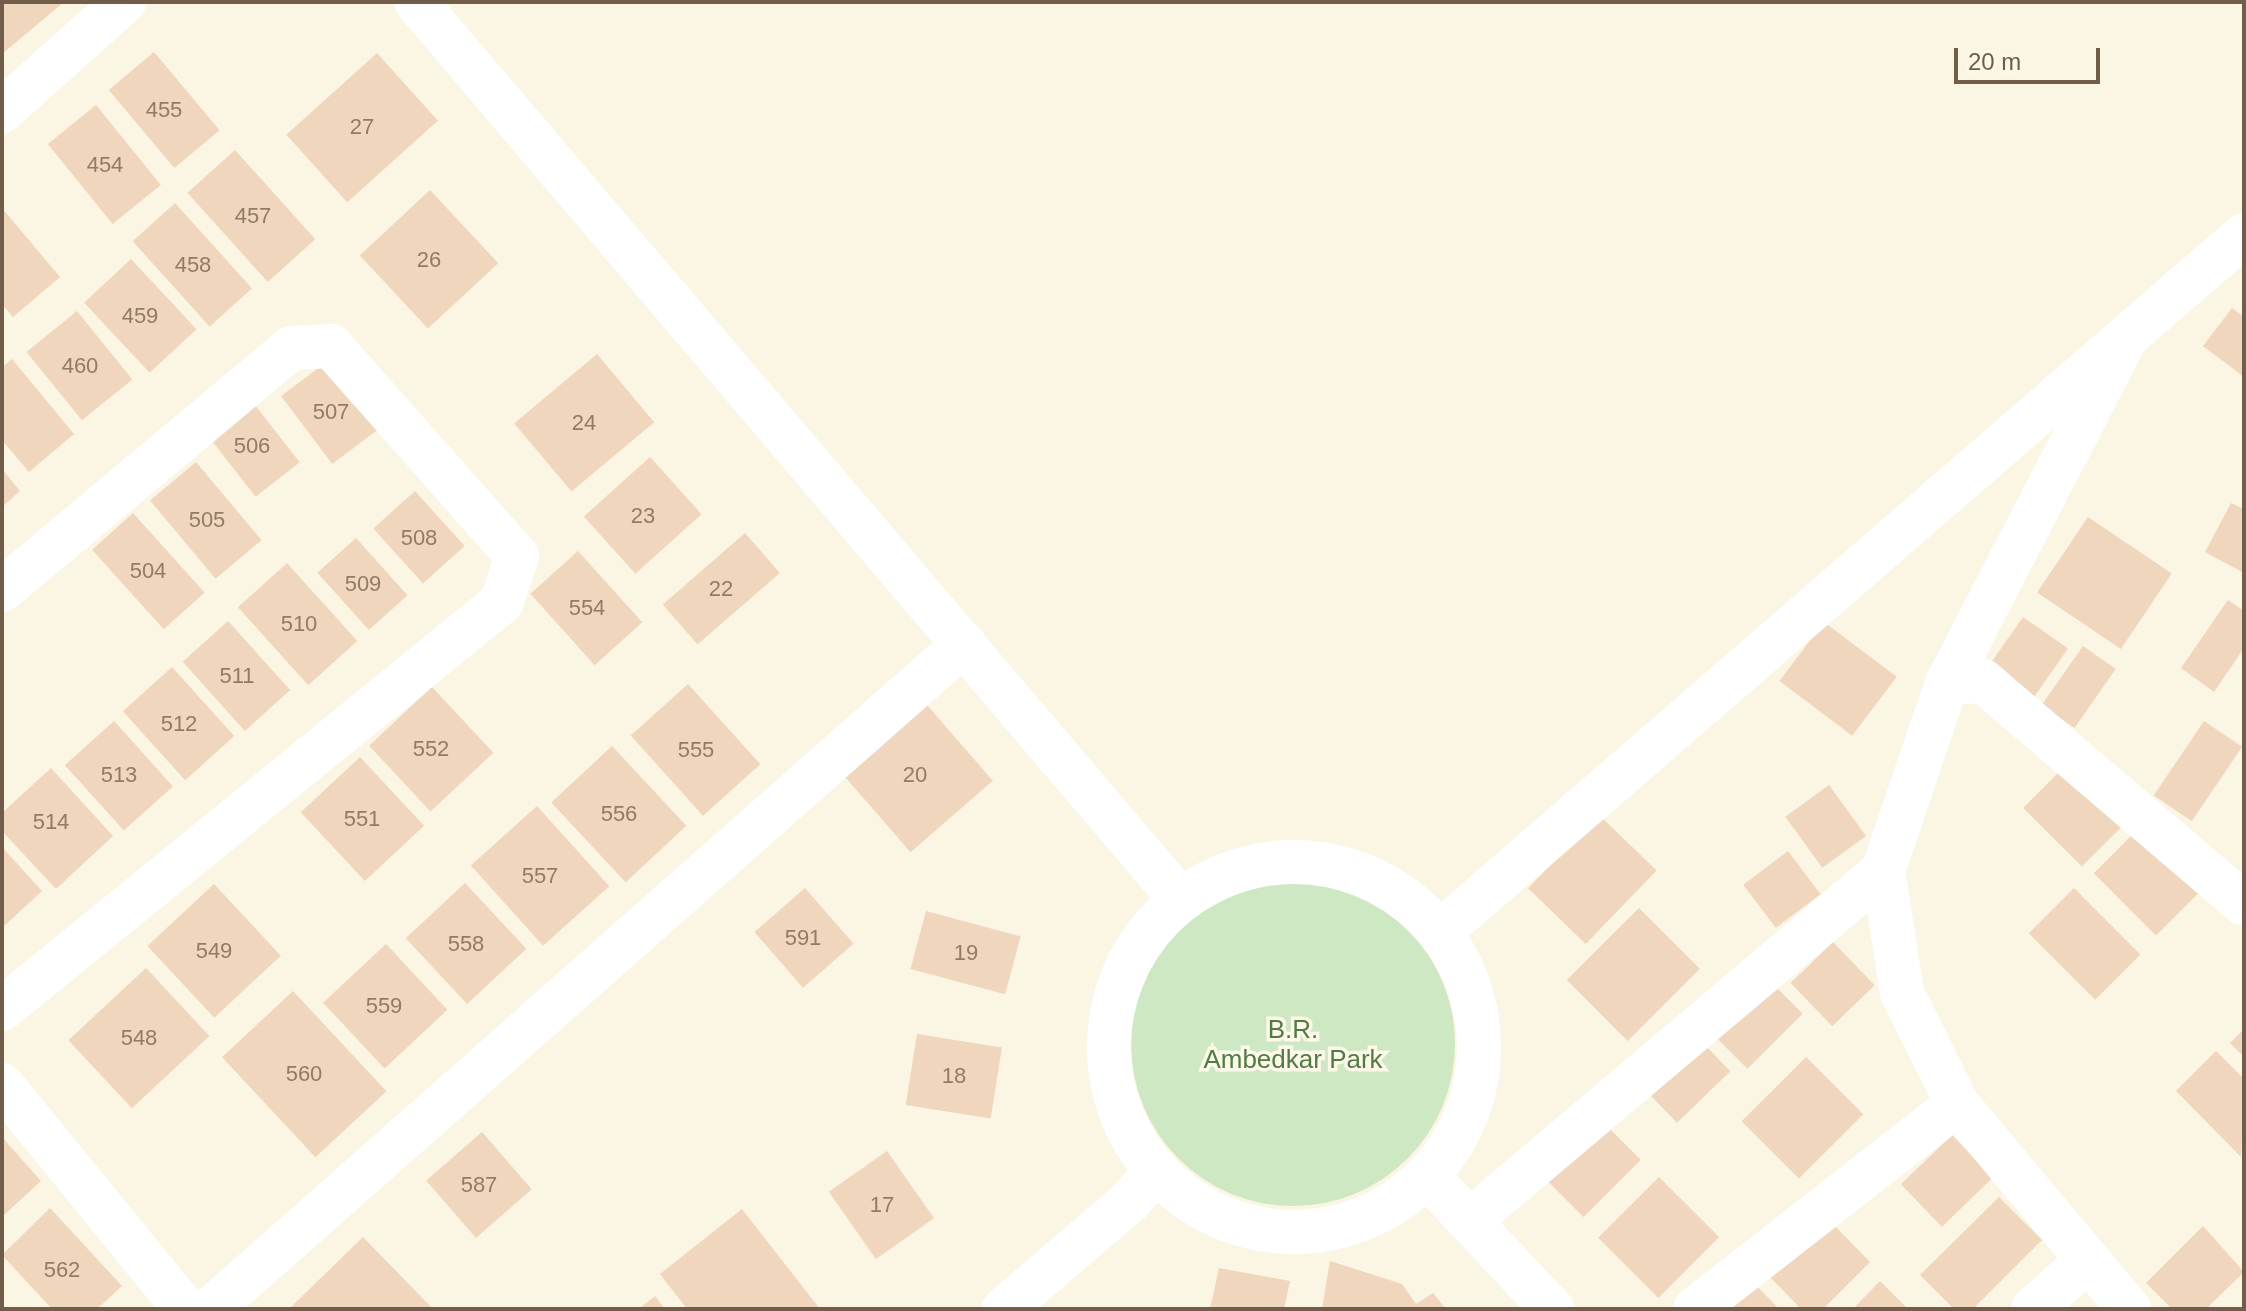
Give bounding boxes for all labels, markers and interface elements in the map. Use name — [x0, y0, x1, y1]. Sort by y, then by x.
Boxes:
scale bar — [1958, 32, 2104, 82]
text: 20 m — [1968, 48, 2021, 75]
house number: 455 — [146, 97, 182, 123]
house number: 27 — [350, 114, 374, 140]
house number: 454 — [87, 152, 123, 178]
house number: 457 — [235, 203, 271, 229]
house number: 26 — [417, 247, 441, 273]
house number: 458 — [175, 252, 211, 278]
house number: 459 — [122, 303, 158, 329]
house number: 460 — [62, 353, 98, 379]
house number: 507 — [313, 399, 349, 425]
house number: 24 — [572, 410, 596, 436]
house number: 506 — [234, 433, 270, 459]
house number: 23 — [631, 503, 655, 529]
house number: 505 — [189, 507, 225, 533]
house number: 508 — [401, 525, 437, 551]
house number: 504 — [130, 558, 166, 584]
house number: 509 — [345, 571, 381, 597]
house number: 22 — [709, 576, 733, 602]
house number: 554 — [569, 595, 605, 621]
house number: 510 — [281, 611, 317, 637]
house number: 511 — [219, 663, 255, 689]
house number: 512 — [161, 711, 197, 737]
house number: 552 — [413, 736, 449, 762]
house number: 555 — [678, 737, 714, 763]
house number: 513 — [101, 762, 137, 788]
house number: 20 — [903, 762, 927, 788]
house number: 556 — [601, 801, 637, 827]
house number: 551 — [344, 806, 380, 832]
house number: 514 — [33, 809, 69, 835]
house number: 557 — [522, 863, 558, 889]
house number: 591 — [785, 925, 821, 951]
house number: 558 — [448, 931, 484, 957]
house number: 549 — [196, 938, 232, 964]
house number: 19 — [954, 940, 978, 966]
house number: 559 — [366, 993, 402, 1019]
park label: B.R. Ambedkar Park — [1203, 1014, 1383, 1076]
house number: 548 — [121, 1025, 157, 1051]
house number: 560 — [286, 1061, 322, 1087]
house number: 18 — [942, 1063, 966, 1089]
house number: 587 — [461, 1172, 497, 1198]
house number: 17 — [870, 1192, 894, 1218]
house number: 562 — [44, 1257, 80, 1283]

